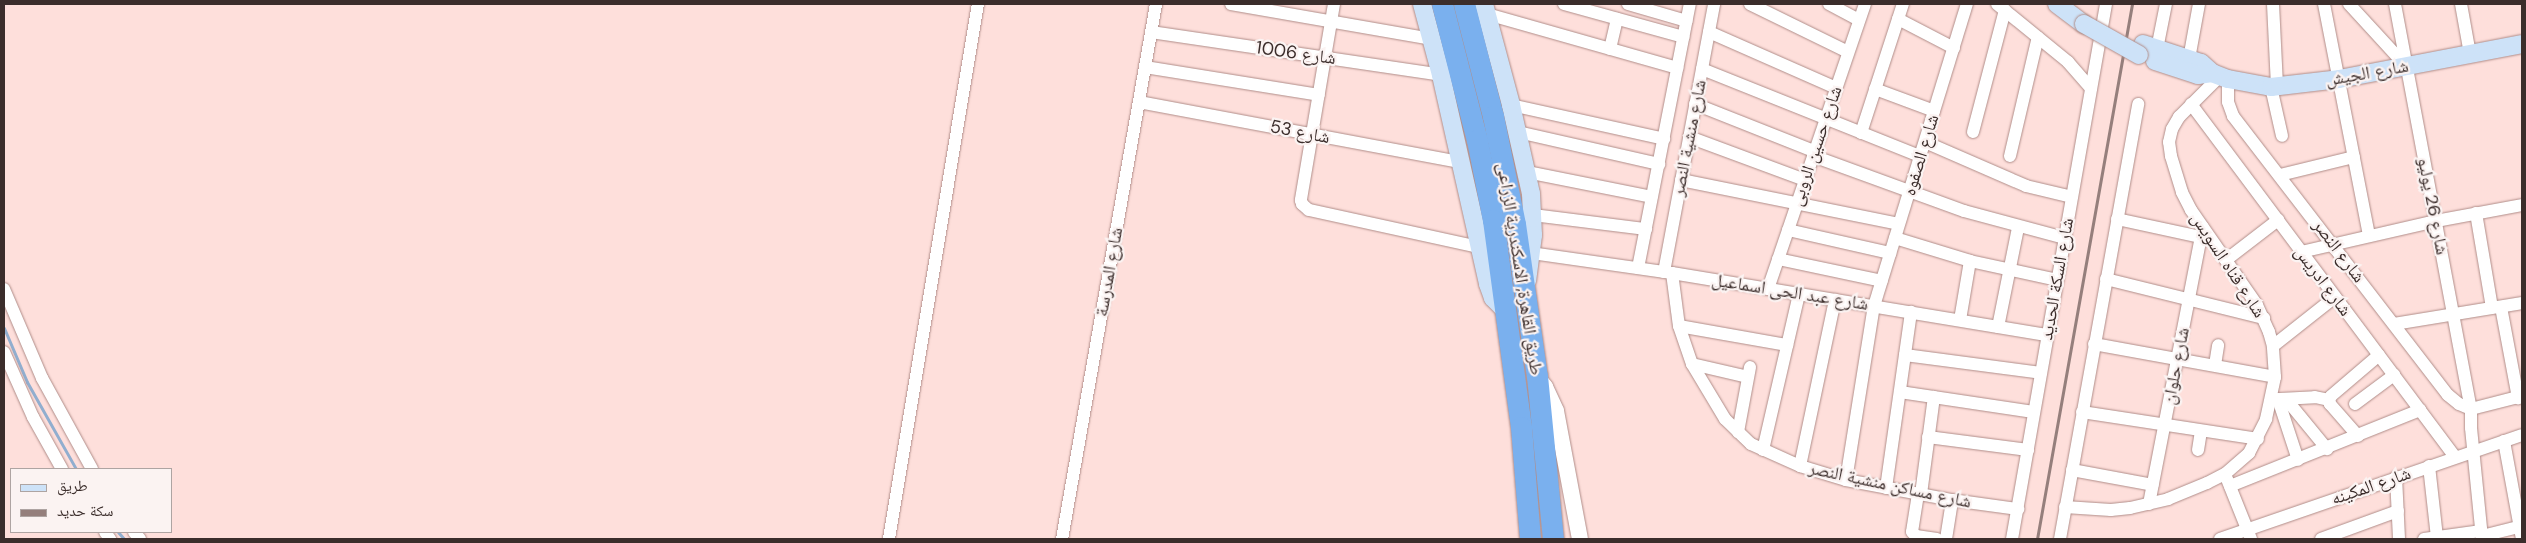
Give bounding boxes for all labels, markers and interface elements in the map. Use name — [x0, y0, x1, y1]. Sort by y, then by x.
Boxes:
street label: شارع 1006 — [1255, 37, 1337, 69]
street label: شارع الجيش — [2324, 55, 2410, 91]
street label: شارع منشية النصر — [1667, 78, 1711, 198]
street label: شارع حسين الروبى — [1785, 83, 1847, 209]
street label: شارع الصفوه — [1898, 112, 1944, 198]
street label: شارع 53 — [1268, 116, 1332, 148]
street label: شارع 26 يوليو — [2413, 155, 2453, 257]
street label: طريق القاهرة, الاسكندرية الزراعى — [1493, 161, 1547, 377]
street label: شارع قناه السويس — [2186, 208, 2270, 322]
street label: شارع النصر — [2308, 215, 2370, 287]
street label: شارع السكة الحديد — [2036, 216, 2078, 342]
street label: شارع المدرسة — [1091, 226, 1127, 318]
street label: شارع ادريس — [2290, 242, 2356, 320]
street label: شارع عبد الحى اسماعيل — [1710, 269, 1870, 315]
street label: شارع حلوان — [2158, 326, 2194, 406]
street label: شارع مساكن منشية النصر — [1807, 457, 1973, 513]
street label: شارع المكينه — [2328, 462, 2414, 510]
legend — [10, 468, 172, 533]
text: طريق — [57, 476, 88, 496]
text: سكة حديد — [57, 501, 113, 521]

